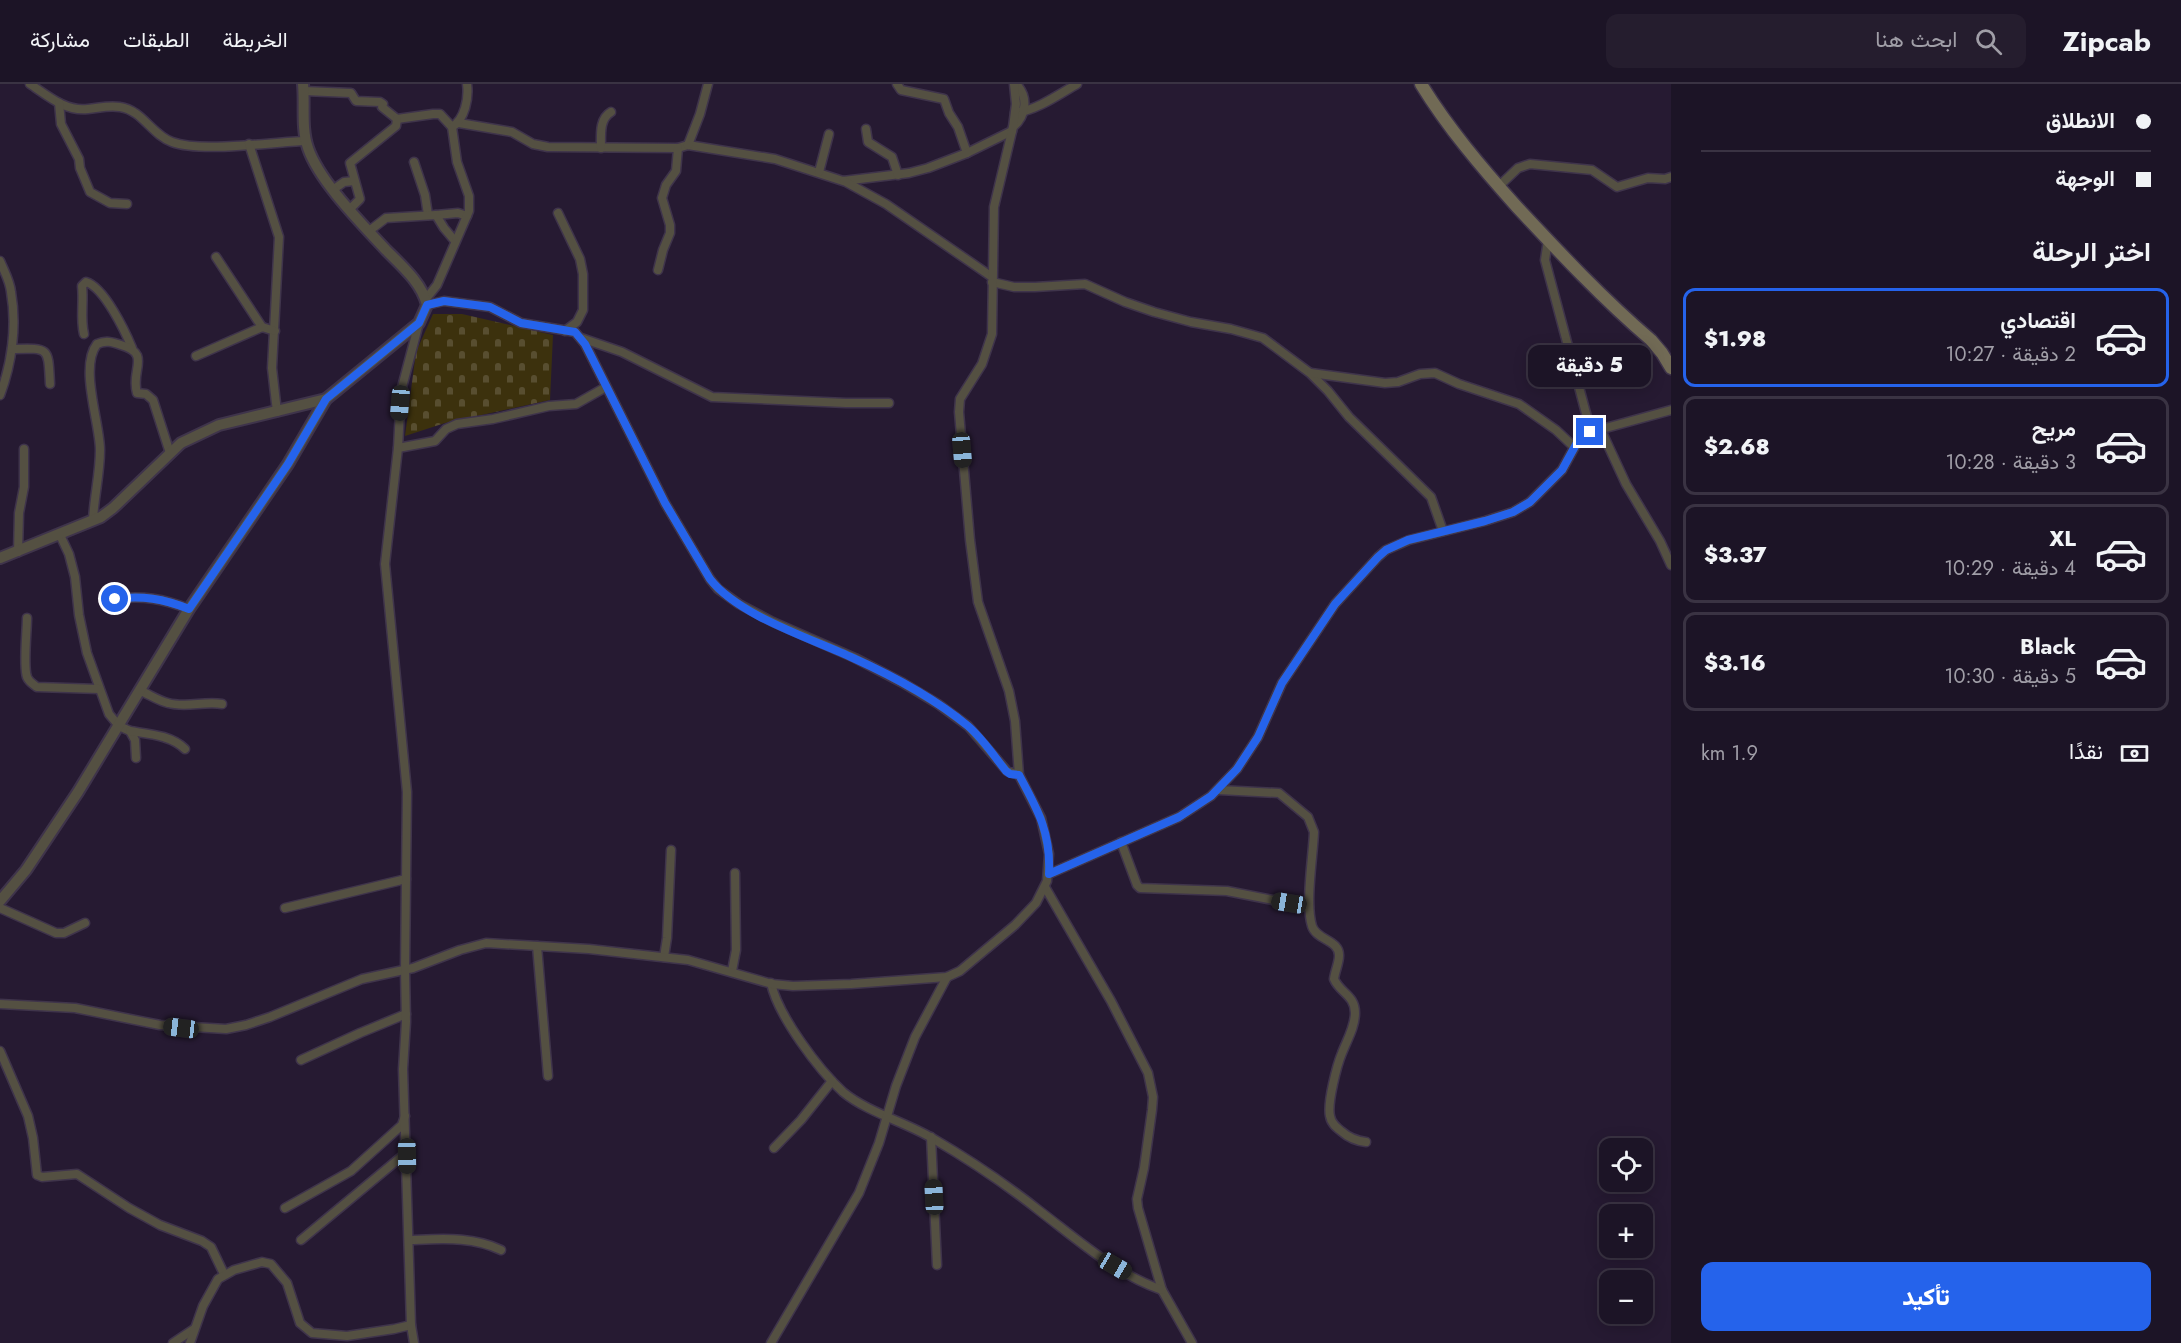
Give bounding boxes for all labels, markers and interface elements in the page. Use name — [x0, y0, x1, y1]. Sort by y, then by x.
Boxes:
search box — [1606, 14, 2026, 68]
text: Zipcab — [2062, 21, 2151, 62]
text: ابحث هنا — [1875, 23, 1957, 55]
text: مشاركة — [30, 25, 90, 55]
text: الطبقات — [123, 25, 190, 55]
text: الخريطة — [223, 25, 288, 55]
icon: search — [1972, 25, 2005, 58]
text: الانطلاق — [2046, 104, 2115, 136]
text: الوجهة — [2055, 162, 2115, 194]
text: اختر الرحلة — [2032, 232, 2151, 271]
text: اقتصادي — [2000, 304, 2076, 336]
icon: car — [2094, 311, 2148, 365]
text: $1.98 — [1704, 322, 1766, 354]
text: 2 دقيقة · 10:27 — [1945, 340, 2076, 369]
callout: 5 دقيقة — [1528, 345, 1652, 387]
text: 5 دقيقة — [1556, 351, 1623, 380]
car — [389, 384, 411, 422]
text: مريح — [2032, 412, 2076, 444]
route end — [1576, 418, 1603, 445]
icon: car — [2094, 419, 2148, 473]
text: $2.68 — [1704, 430, 1770, 462]
car — [951, 431, 973, 469]
text: 3 دقيقة · 10:28 — [1945, 448, 2076, 477]
text: XL — [2049, 522, 2076, 554]
icon: car — [2094, 527, 2148, 581]
text: $3.37 — [1704, 538, 1767, 570]
text: 4 دقيقة · 10:29 — [1944, 554, 2076, 583]
route start — [101, 585, 128, 612]
text: Black — [2020, 630, 2076, 662]
icon: car — [2094, 635, 2148, 689]
text: $3.16 — [1704, 646, 1766, 678]
text: 5 دقيقة · 10:30 — [1945, 662, 2076, 691]
text: نقدًا — [2069, 735, 2103, 767]
icon: cash — [2118, 737, 2151, 770]
text: 1.9 km — [1701, 739, 1758, 768]
car — [1270, 891, 1308, 915]
car — [162, 1017, 200, 1039]
car — [398, 1138, 416, 1174]
map controls — [1599, 1138, 1653, 1324]
button: locate — [1599, 1138, 1653, 1192]
car — [924, 1179, 944, 1215]
button: + — [1599, 1204, 1653, 1258]
car — [1095, 1249, 1135, 1283]
button: تأكيد — [1701, 1262, 2151, 1331]
button: − — [1599, 1270, 1653, 1324]

